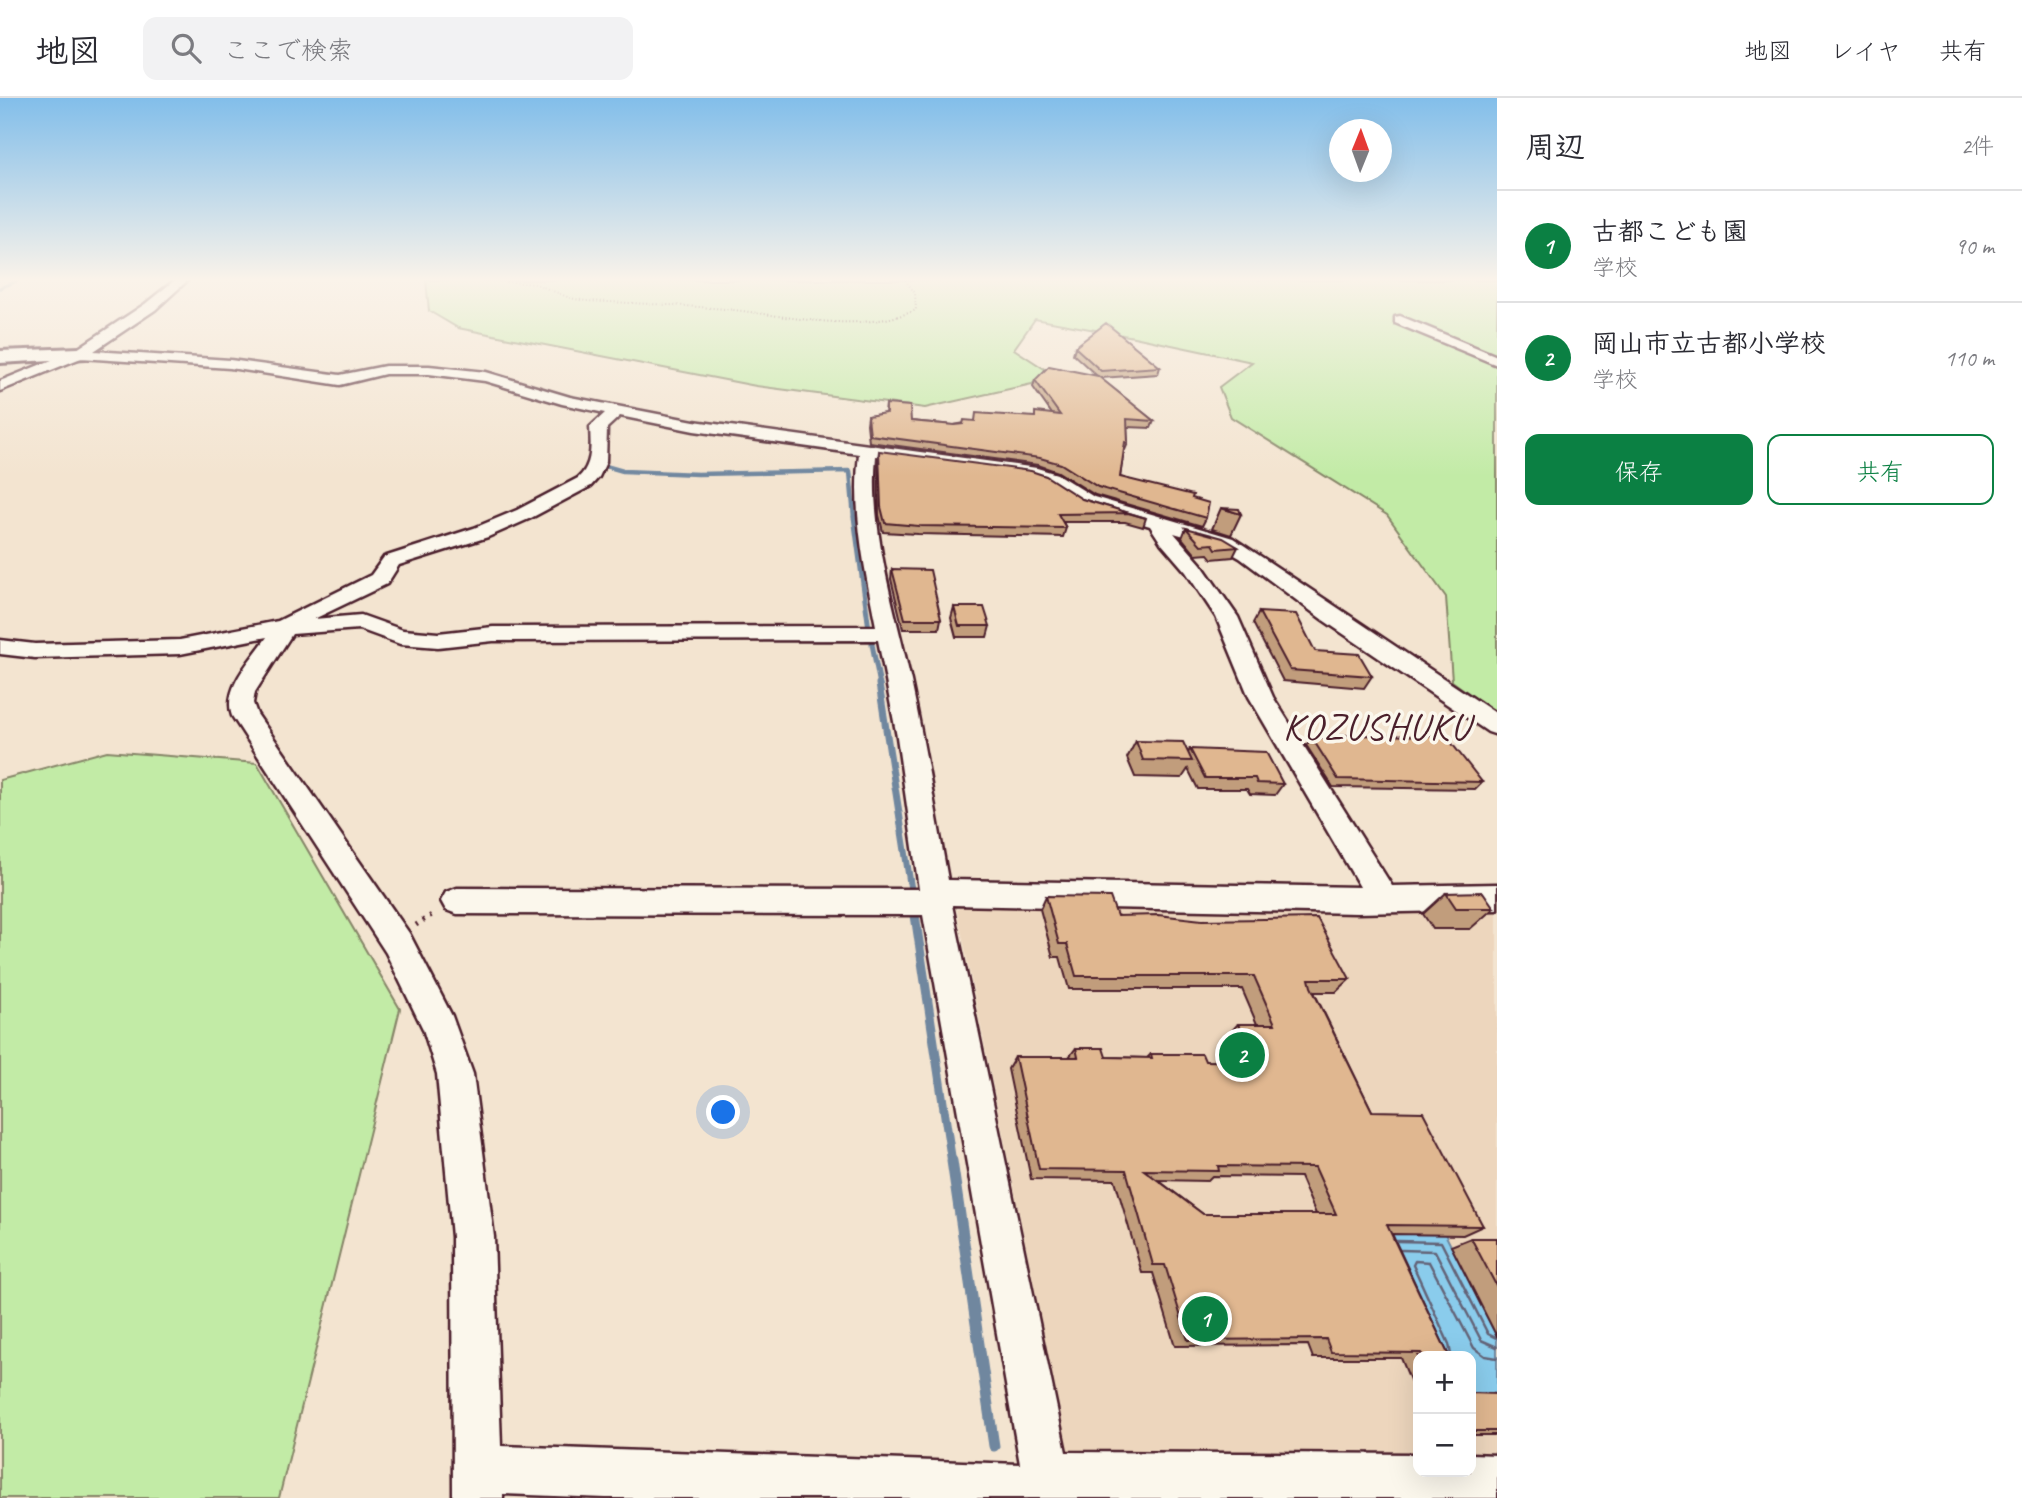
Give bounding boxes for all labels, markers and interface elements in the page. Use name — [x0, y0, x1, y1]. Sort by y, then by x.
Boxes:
search box — [143, 17, 633, 80]
icon: search — [167, 29, 205, 67]
text: 地図 — [35, 30, 101, 72]
text: ここで検索 — [223, 34, 353, 67]
text: 地図 — [1744, 36, 1792, 66]
text: レイヤ — [1830, 36, 1901, 66]
text: 共有 — [1939, 36, 1987, 66]
north arrow — [1329, 119, 1392, 182]
text: 周辺 — [1525, 128, 1585, 166]
text: 2件 — [1961, 132, 1994, 161]
text: 古都こども園 — [1592, 215, 1748, 248]
text: 1 — [1543, 232, 1553, 261]
text: 90 m — [1955, 232, 1994, 261]
text: 学校 — [1592, 253, 1638, 282]
text: 岡山市立古都小学校 — [1592, 327, 1826, 360]
text: 2 — [1543, 344, 1553, 373]
text: 110 m — [1945, 344, 1994, 373]
text: 学校 — [1592, 365, 1638, 394]
button: 保存 — [1525, 434, 1753, 505]
button: 共有 — [1767, 434, 1994, 505]
district label: KOZUSHUKU — [1283, 703, 1476, 750]
pin: 2 — [1219, 1029, 1265, 1081]
your location — [706, 1095, 740, 1129]
pin: 1 — [1182, 1293, 1228, 1345]
map controls — [1413, 1351, 1476, 1477]
button: + — [1413, 1351, 1476, 1414]
button: − — [1413, 1414, 1476, 1477]

